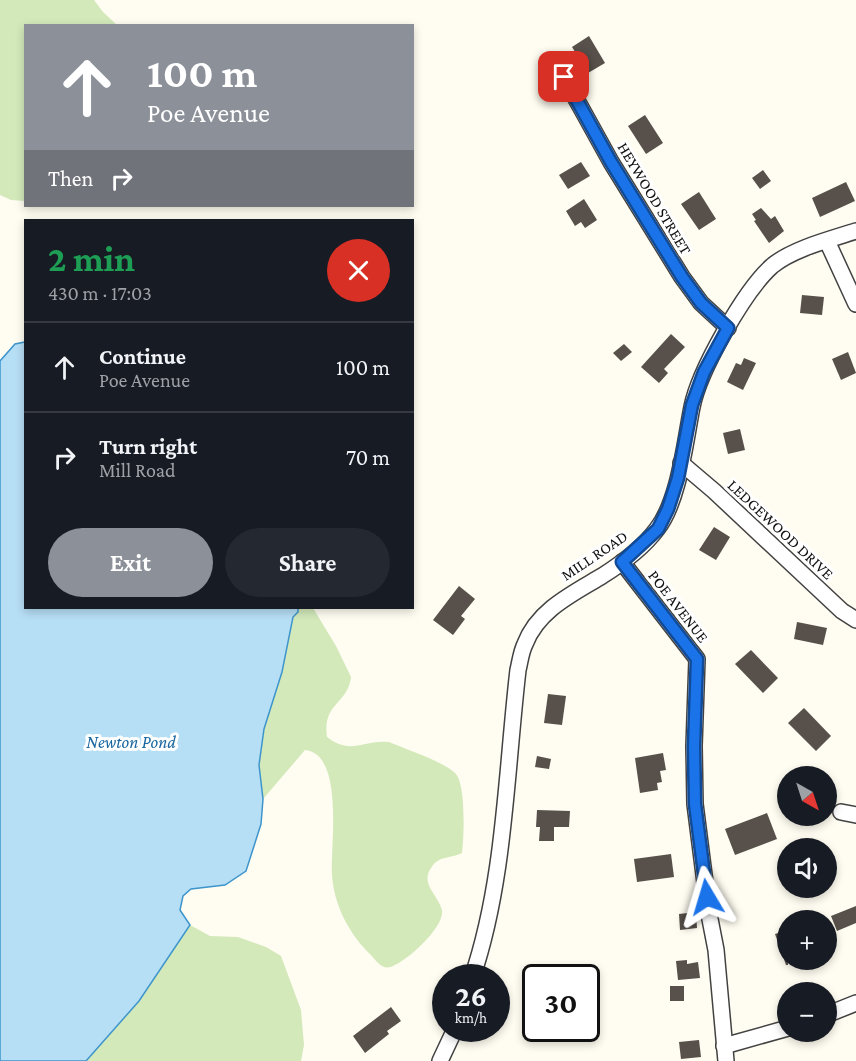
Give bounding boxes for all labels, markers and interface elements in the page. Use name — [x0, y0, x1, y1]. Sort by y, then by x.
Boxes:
icon: ahead — [48, 48, 126, 126]
text: 100 m — [147, 49, 257, 96]
pin — [538, 51, 589, 102]
icon: arrive — [547, 60, 580, 93]
text: Poe Avenue — [147, 98, 270, 128]
street label: HEYWOOD STREET — [614, 139, 695, 258]
icon: right — [105, 162, 138, 195]
text: Then — [48, 166, 93, 191]
text: 2 min — [48, 239, 135, 279]
button: close — [327, 239, 390, 302]
text: 430 m · 17:03 — [48, 282, 152, 304]
text: Continue — [99, 344, 186, 369]
icon: ahead — [48, 351, 81, 384]
text: 100 m — [336, 355, 390, 380]
text: Poe Avenue — [99, 369, 190, 391]
text: Turn right — [99, 434, 197, 459]
icon: right — [48, 441, 81, 474]
text: 70 m — [346, 445, 390, 470]
text: Mill Road — [99, 459, 176, 481]
street label: LEDGEWOOD DRIVE — [725, 476, 837, 583]
street label: MILL ROAD — [558, 527, 631, 584]
button: Exit — [48, 528, 213, 597]
button: Share — [225, 528, 390, 597]
street label: POE AVENUE — [645, 567, 712, 646]
water label: Newton Pond — [86, 732, 176, 752]
north arrow — [777, 766, 837, 826]
map controls — [777, 766, 837, 1042]
button: sound — [777, 838, 837, 898]
position arrow — [675, 865, 739, 929]
button: + — [777, 910, 837, 970]
speed limit sign: 30 — [522, 964, 600, 1042]
text: 26 — [455, 979, 487, 1012]
button: − — [777, 982, 837, 1042]
text: km/h — [455, 1010, 487, 1026]

